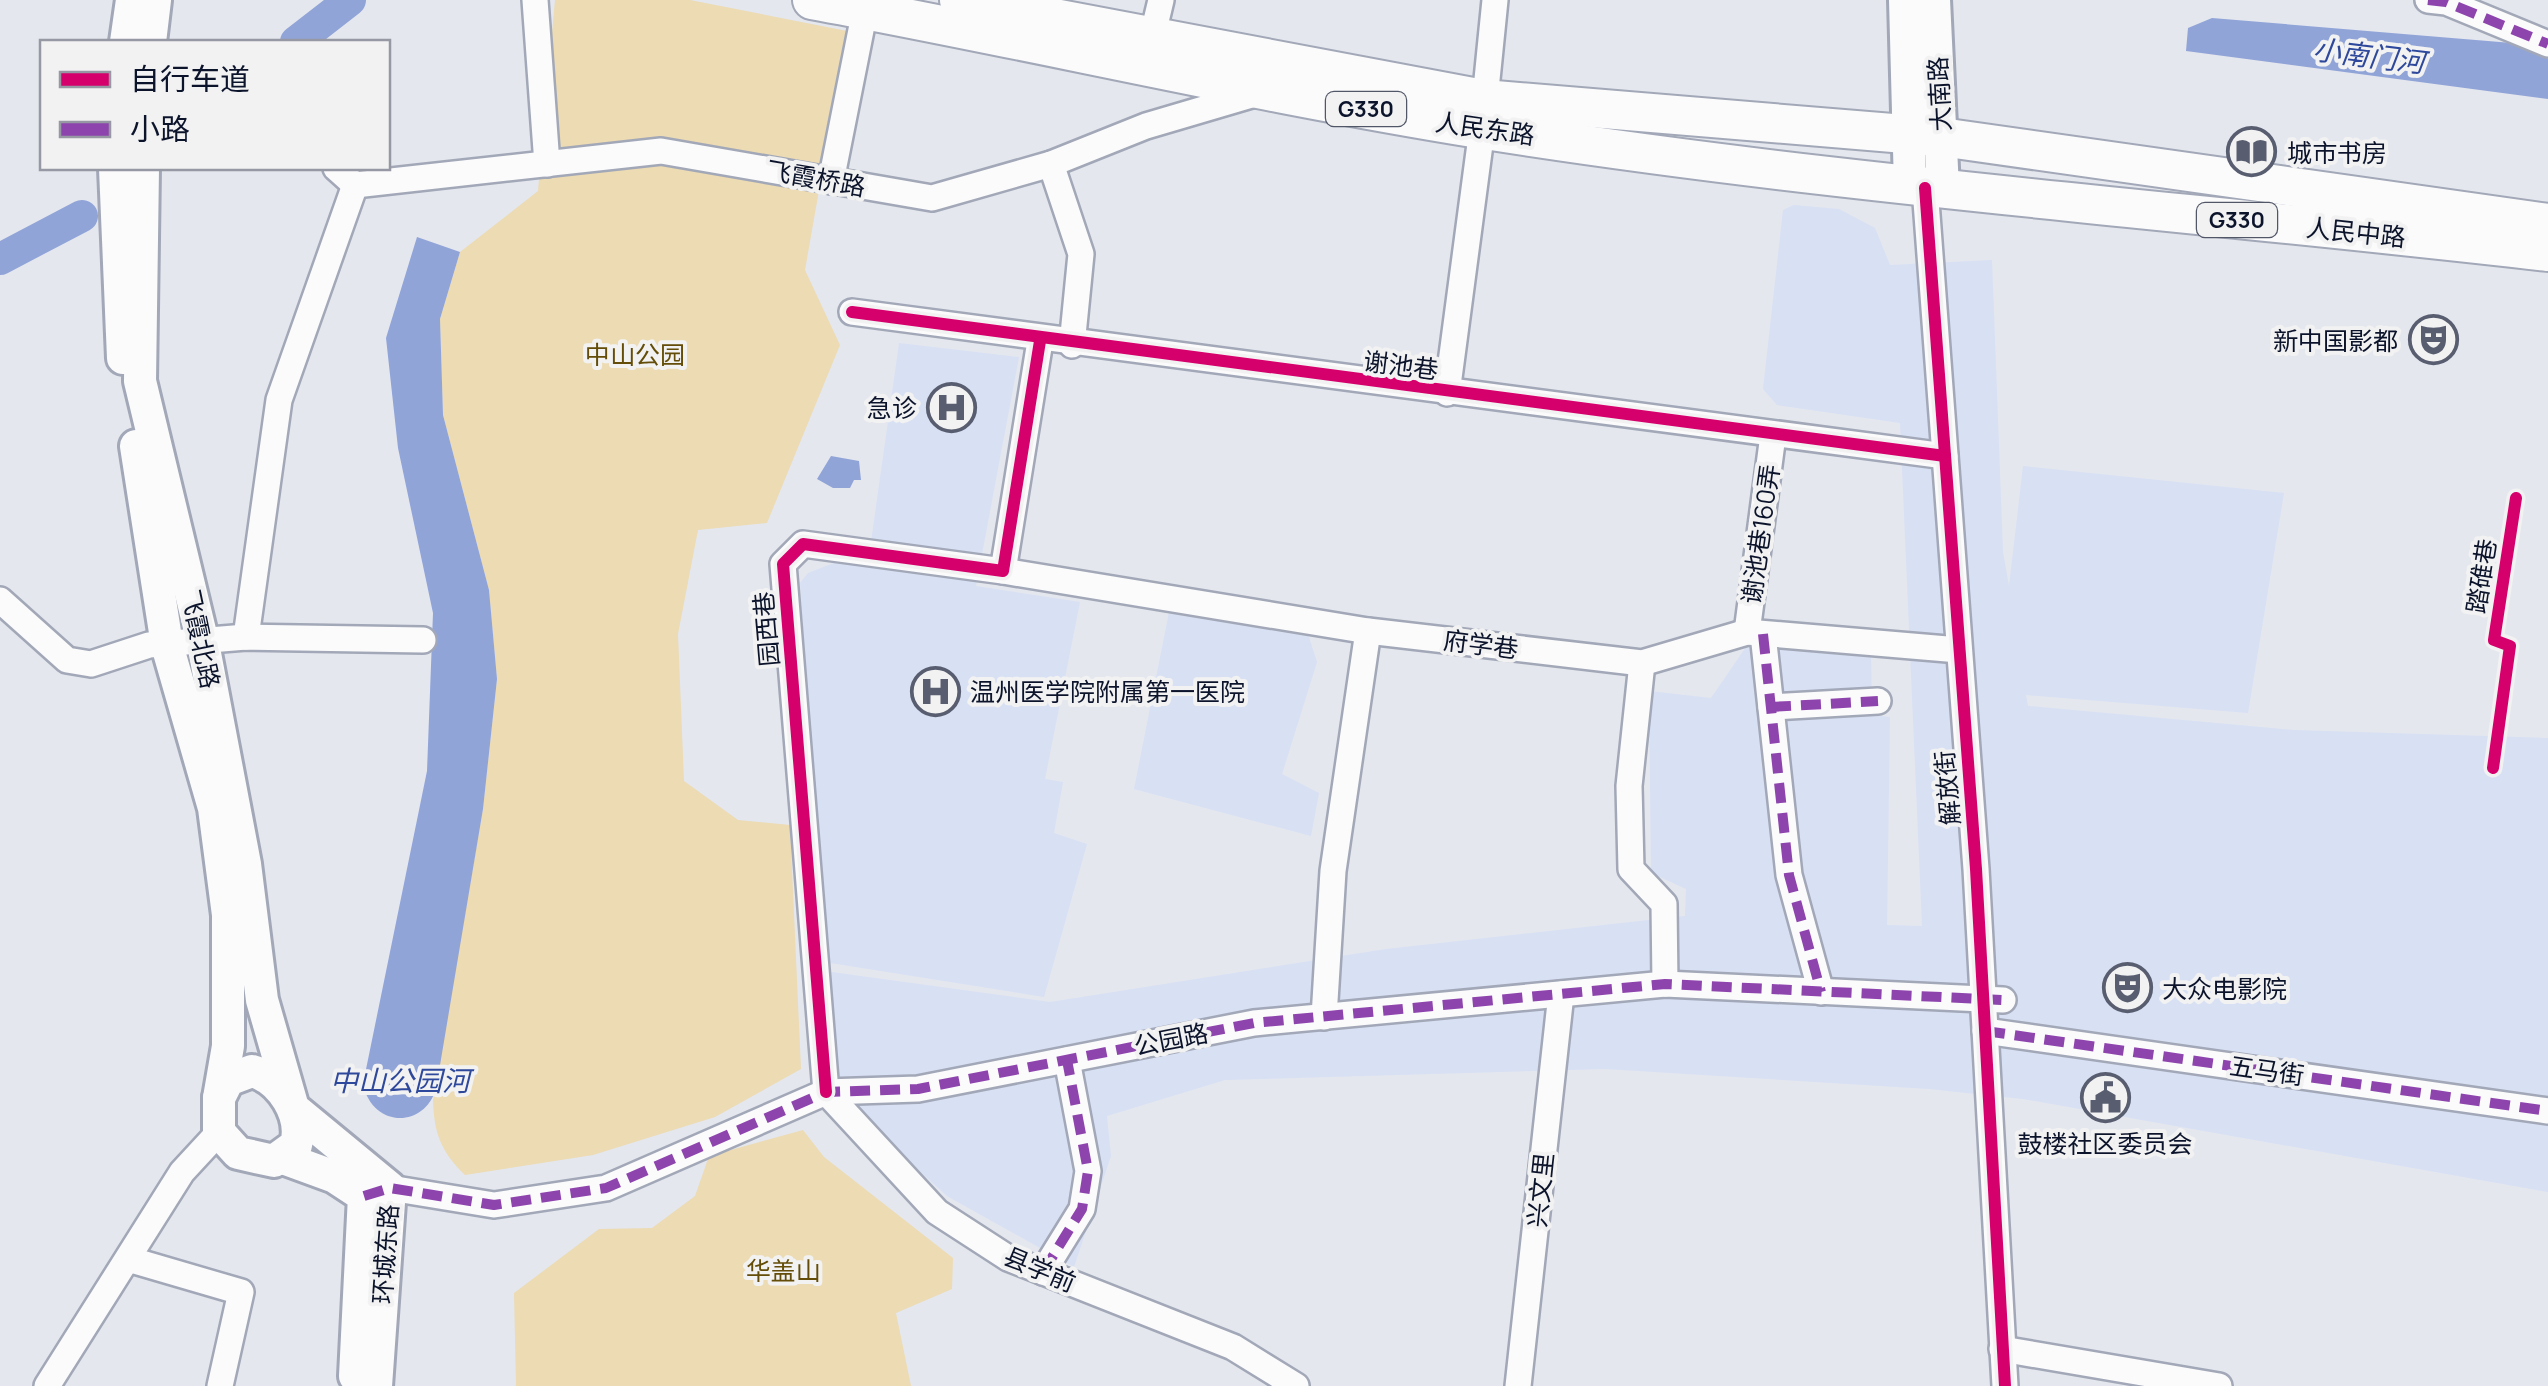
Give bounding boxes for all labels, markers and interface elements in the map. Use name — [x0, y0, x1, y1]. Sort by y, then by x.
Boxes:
water label: 小南门河 — [2311, 29, 2432, 81]
legend — [40, 40, 390, 170]
street label: 大南路 — [1920, 56, 1958, 132]
text: 自行车道 — [130, 58, 250, 99]
road number: G330 — [1326, 92, 1406, 126]
street label: 人民东路 — [1433, 104, 1537, 152]
text: 小路 — [130, 108, 190, 149]
library icon: 城市书房 — [2226, 126, 2278, 178]
place label: 城市书房 — [2287, 135, 2387, 170]
street label: 飞霞桥路 — [764, 152, 868, 204]
road number: G330 — [2197, 203, 2277, 237]
street label: 人民中路 — [2304, 209, 2408, 255]
theatre icon: 新中国影都 — [2407, 314, 2459, 366]
place label: 新中国影都 — [2273, 323, 2398, 358]
park label: 中山公园 — [585, 337, 685, 372]
street label: 谢池巷 — [1362, 343, 1440, 387]
hospital icon: 急诊 — [926, 381, 978, 433]
place label: 急诊 — [867, 390, 917, 425]
street label: 谢池巷160弄 — [1733, 462, 1787, 606]
street label: 踏碓巷 — [2458, 536, 2504, 616]
street label: 飞霞北路 — [173, 586, 229, 692]
street label: 园西巷 — [745, 590, 787, 668]
street label: 府学巷 — [1442, 622, 1520, 666]
hospital icon: 温州医学院附属第一医院 — [909, 665, 961, 717]
place label: 温州医学院附属第一医院 — [970, 674, 1245, 709]
street label: 解放街 — [1926, 749, 1968, 827]
theatre icon: 大众电影院 — [2101, 962, 2153, 1014]
place label: 大众电影院 — [2162, 971, 2287, 1006]
street label: 公园路 — [1131, 1015, 1211, 1063]
street label: 五马街 — [2227, 1047, 2307, 1093]
water label: 中山公园河 — [330, 1061, 475, 1099]
public building icon: 鼓楼社区委员会 — [2079, 1071, 2131, 1123]
place label: 鼓楼社区委员会 — [2017, 1126, 2193, 1161]
street label: 兴文里 — [1519, 1151, 1561, 1229]
street label: 环城东路 — [364, 1203, 406, 1305]
street label: 县学前 — [999, 1238, 1081, 1300]
park label: 华盖山 — [745, 1253, 821, 1288]

